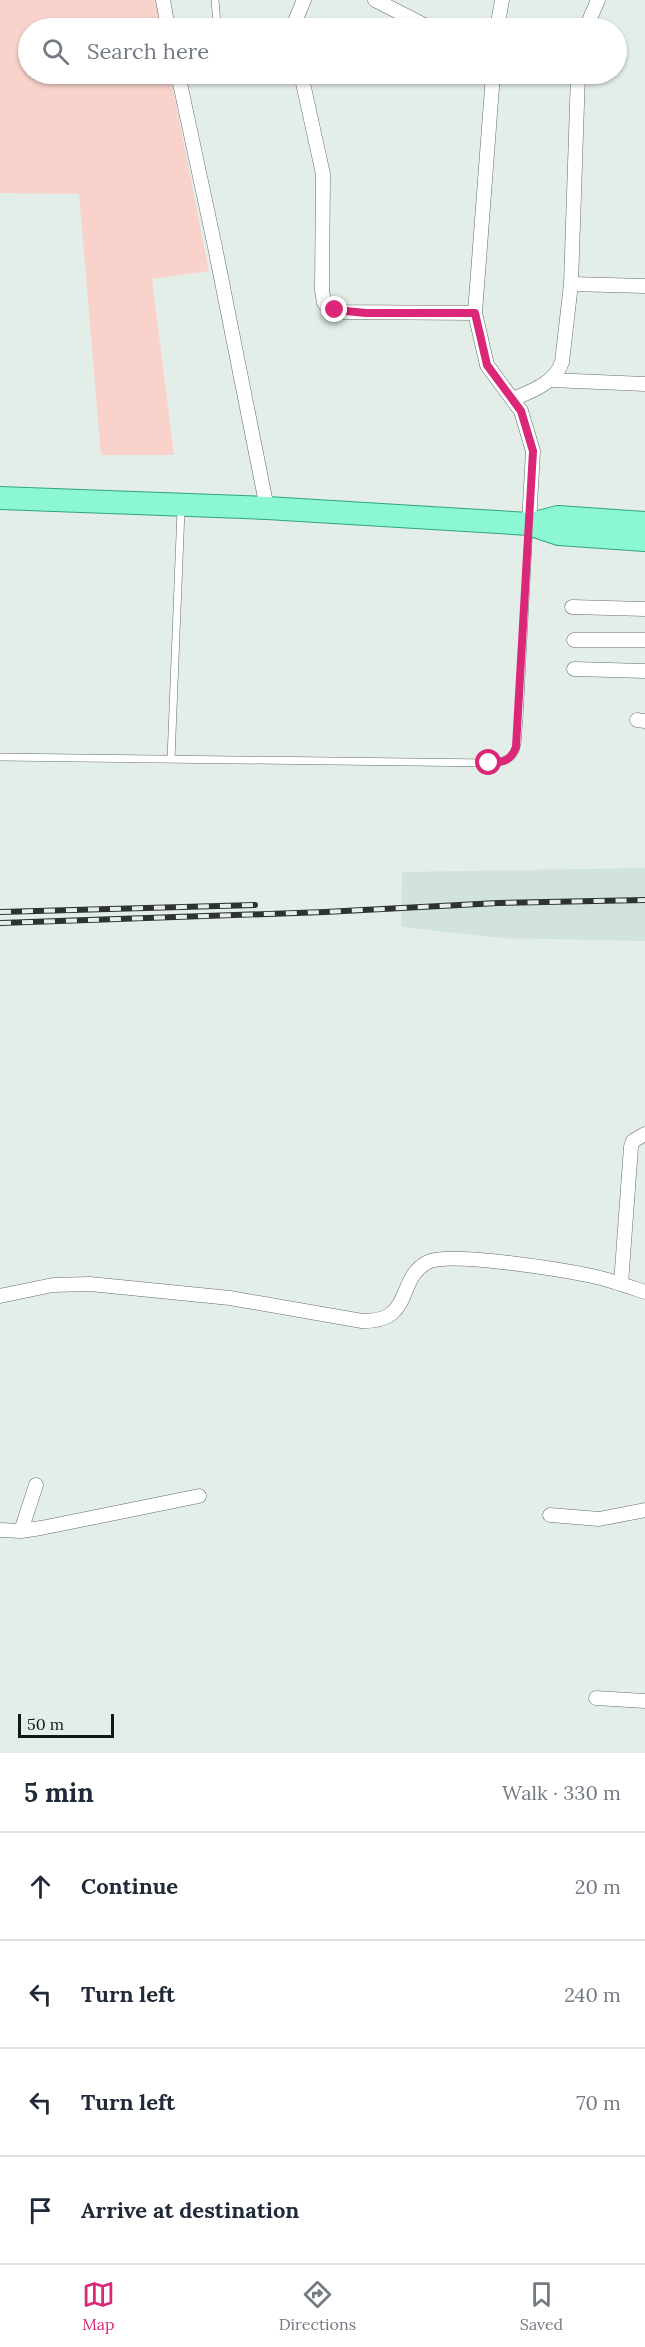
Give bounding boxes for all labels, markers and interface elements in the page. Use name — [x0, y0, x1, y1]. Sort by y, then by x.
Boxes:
search box — [18, 18, 627, 84]
icon: search — [39, 35, 72, 68]
text: Search here — [87, 37, 209, 65]
route end — [321, 296, 347, 322]
route start — [475, 749, 501, 775]
scale bar — [18, 1711, 114, 1738]
text: 50 m — [27, 1714, 64, 1734]
text: 5 min — [24, 1776, 94, 1809]
text: Walk · 330 m — [502, 1780, 621, 1805]
icon: ahead — [24, 1870, 57, 1903]
text: Continue — [81, 1872, 178, 1900]
text: 20 m — [575, 1874, 621, 1899]
icon: left — [24, 1978, 57, 2011]
text: Turn left — [81, 1980, 175, 2008]
text: 240 m — [564, 1982, 621, 2007]
icon: left — [24, 2086, 57, 2119]
text: Turn left — [81, 2088, 175, 2116]
text: 70 m — [576, 2090, 621, 2115]
icon: arrive — [24, 2194, 57, 2227]
text: Arrive at destination — [81, 2196, 299, 2224]
tab: Map — [82, 2278, 115, 2334]
tab: Directions — [279, 2278, 356, 2334]
tab: Saved — [520, 2278, 563, 2334]

